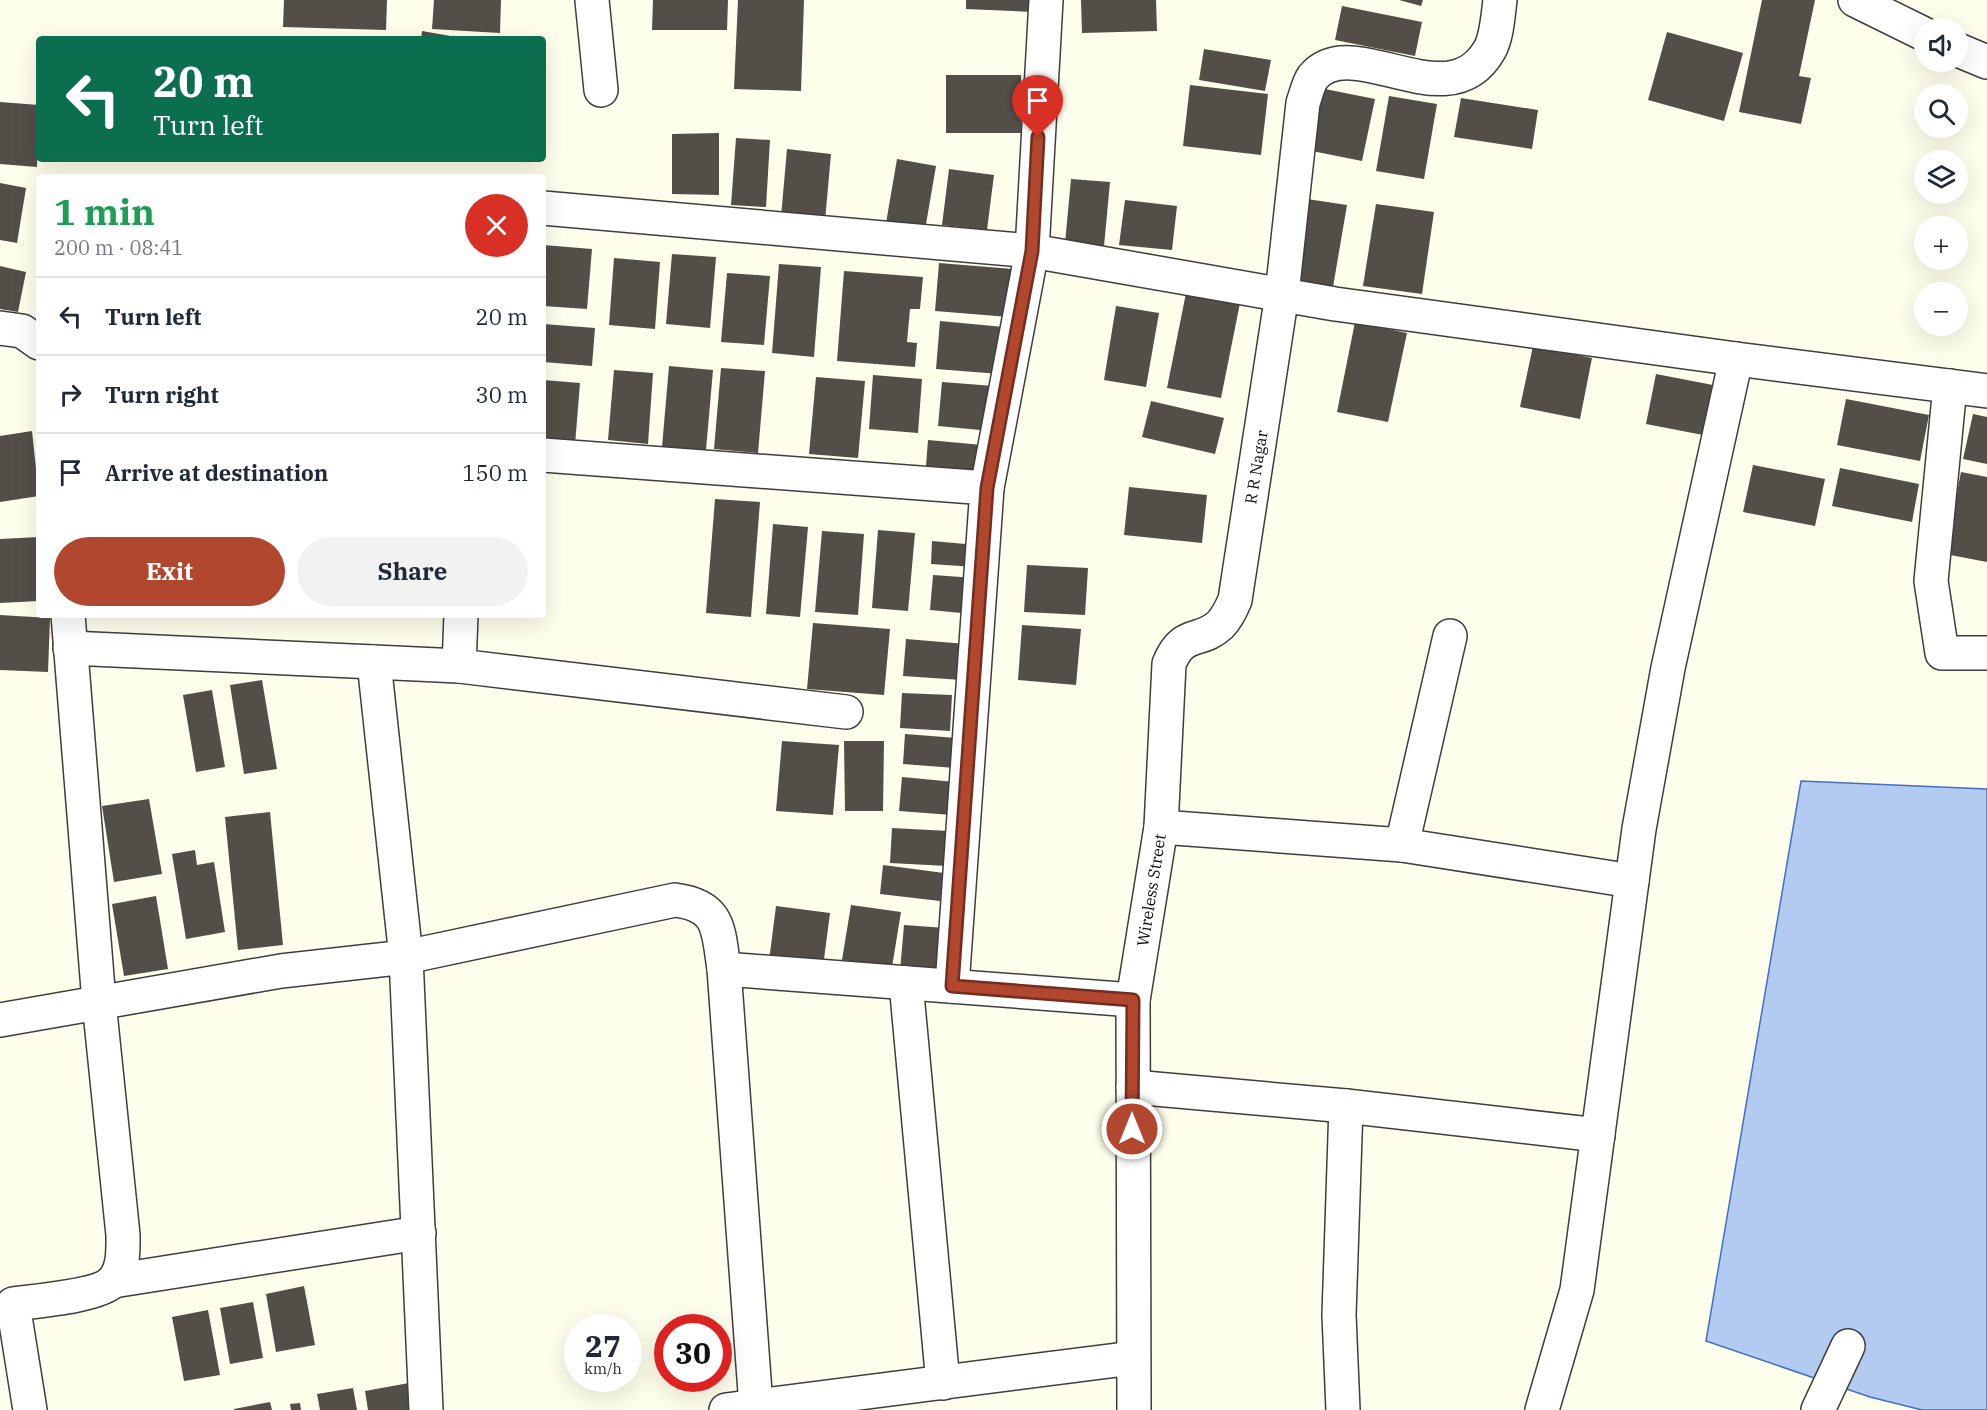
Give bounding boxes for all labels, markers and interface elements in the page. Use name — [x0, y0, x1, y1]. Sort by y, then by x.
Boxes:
map controls — [1914, 18, 1968, 336]
button: sound — [1914, 18, 1968, 72]
text: 20 m — [153, 54, 254, 109]
icon: left — [54, 60, 132, 138]
pin — [1012, 75, 1063, 137]
icon: arrive — [1021, 84, 1054, 117]
button: search — [1914, 84, 1968, 138]
text: Turn left — [153, 107, 264, 142]
button: layers — [1914, 150, 1968, 204]
text: 1 min — [54, 188, 155, 235]
button: close — [465, 194, 528, 257]
button: + — [1914, 216, 1968, 270]
text: 200 m · 08:41 — [54, 234, 183, 261]
button: − — [1914, 282, 1968, 336]
icon: left — [54, 300, 87, 333]
text: Turn left — [105, 302, 201, 331]
text: 20 m — [476, 302, 528, 331]
icon: right — [54, 378, 87, 411]
text: Turn right — [105, 380, 219, 409]
text: 30 m — [476, 380, 528, 409]
street label: R R Nagar — [1240, 429, 1272, 505]
icon: arrive — [54, 456, 87, 489]
text: Arrive at destination — [105, 458, 328, 487]
text: 150 m — [462, 458, 528, 487]
button: Exit — [54, 537, 285, 606]
button: Share — [297, 537, 528, 606]
street label: Wireless Street — [1132, 832, 1170, 948]
position arrow — [1100, 1097, 1164, 1161]
speed limit sign: 30 — [654, 1314, 732, 1392]
text: 27 — [585, 1326, 621, 1365]
text: km/h — [584, 1359, 622, 1378]

